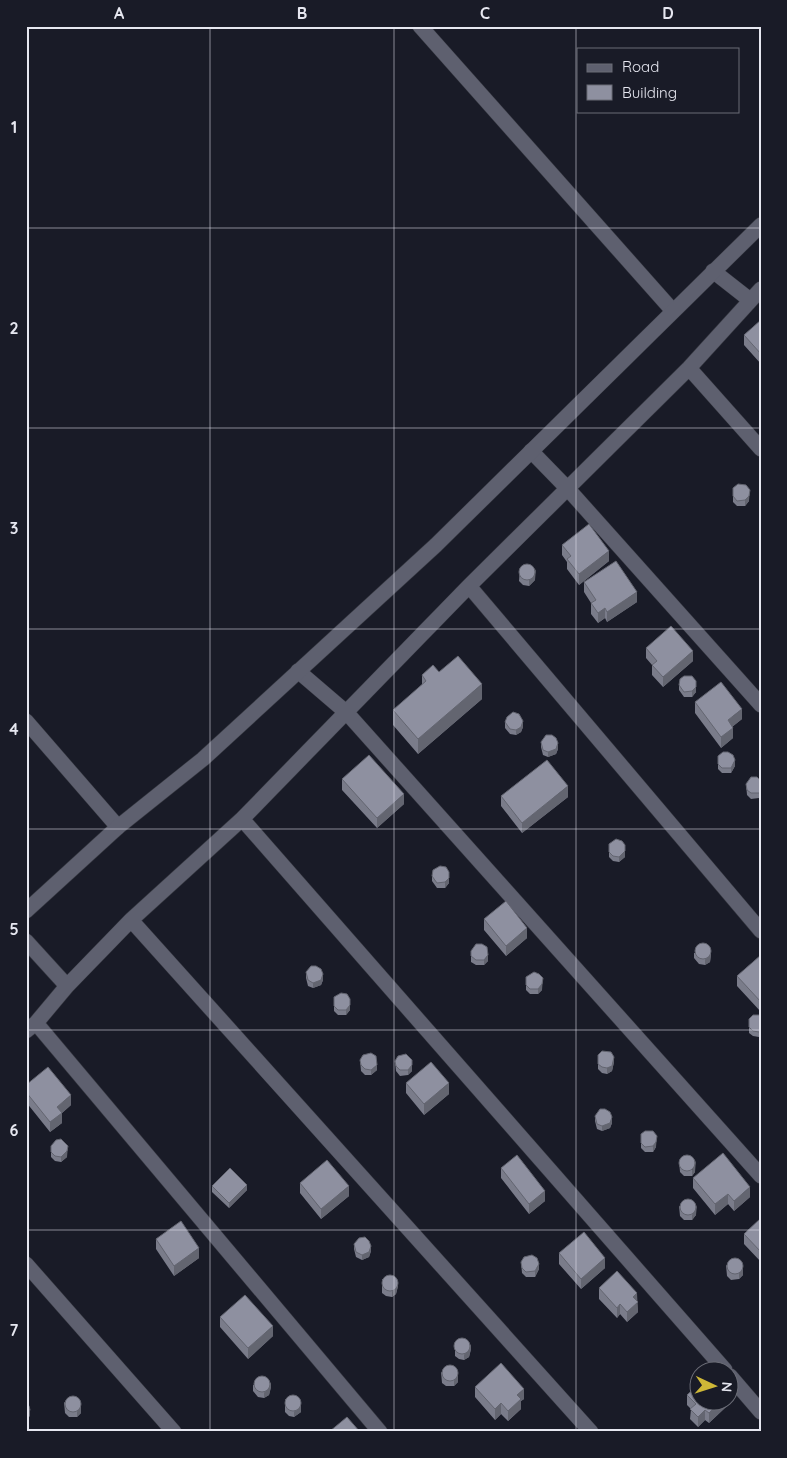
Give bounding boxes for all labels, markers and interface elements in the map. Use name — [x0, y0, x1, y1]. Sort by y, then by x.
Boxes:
text: A — [114, 3, 125, 23]
text: B — [297, 3, 307, 23]
text: C — [480, 3, 490, 23]
text: D — [662, 3, 674, 23]
legend — [577, 48, 740, 112]
text: Road — [622, 57, 659, 76]
text: Building — [622, 83, 677, 102]
text: 1 — [11, 117, 17, 137]
text: 2 — [9, 318, 19, 338]
text: 3 — [10, 518, 18, 538]
text: 4 — [9, 719, 19, 739]
text: 5 — [9, 919, 19, 939]
text: 6 — [10, 1120, 19, 1140]
text: 7 — [10, 1320, 19, 1340]
north arrow — [690, 1360, 740, 1410]
text: N — [718, 1381, 736, 1393]

